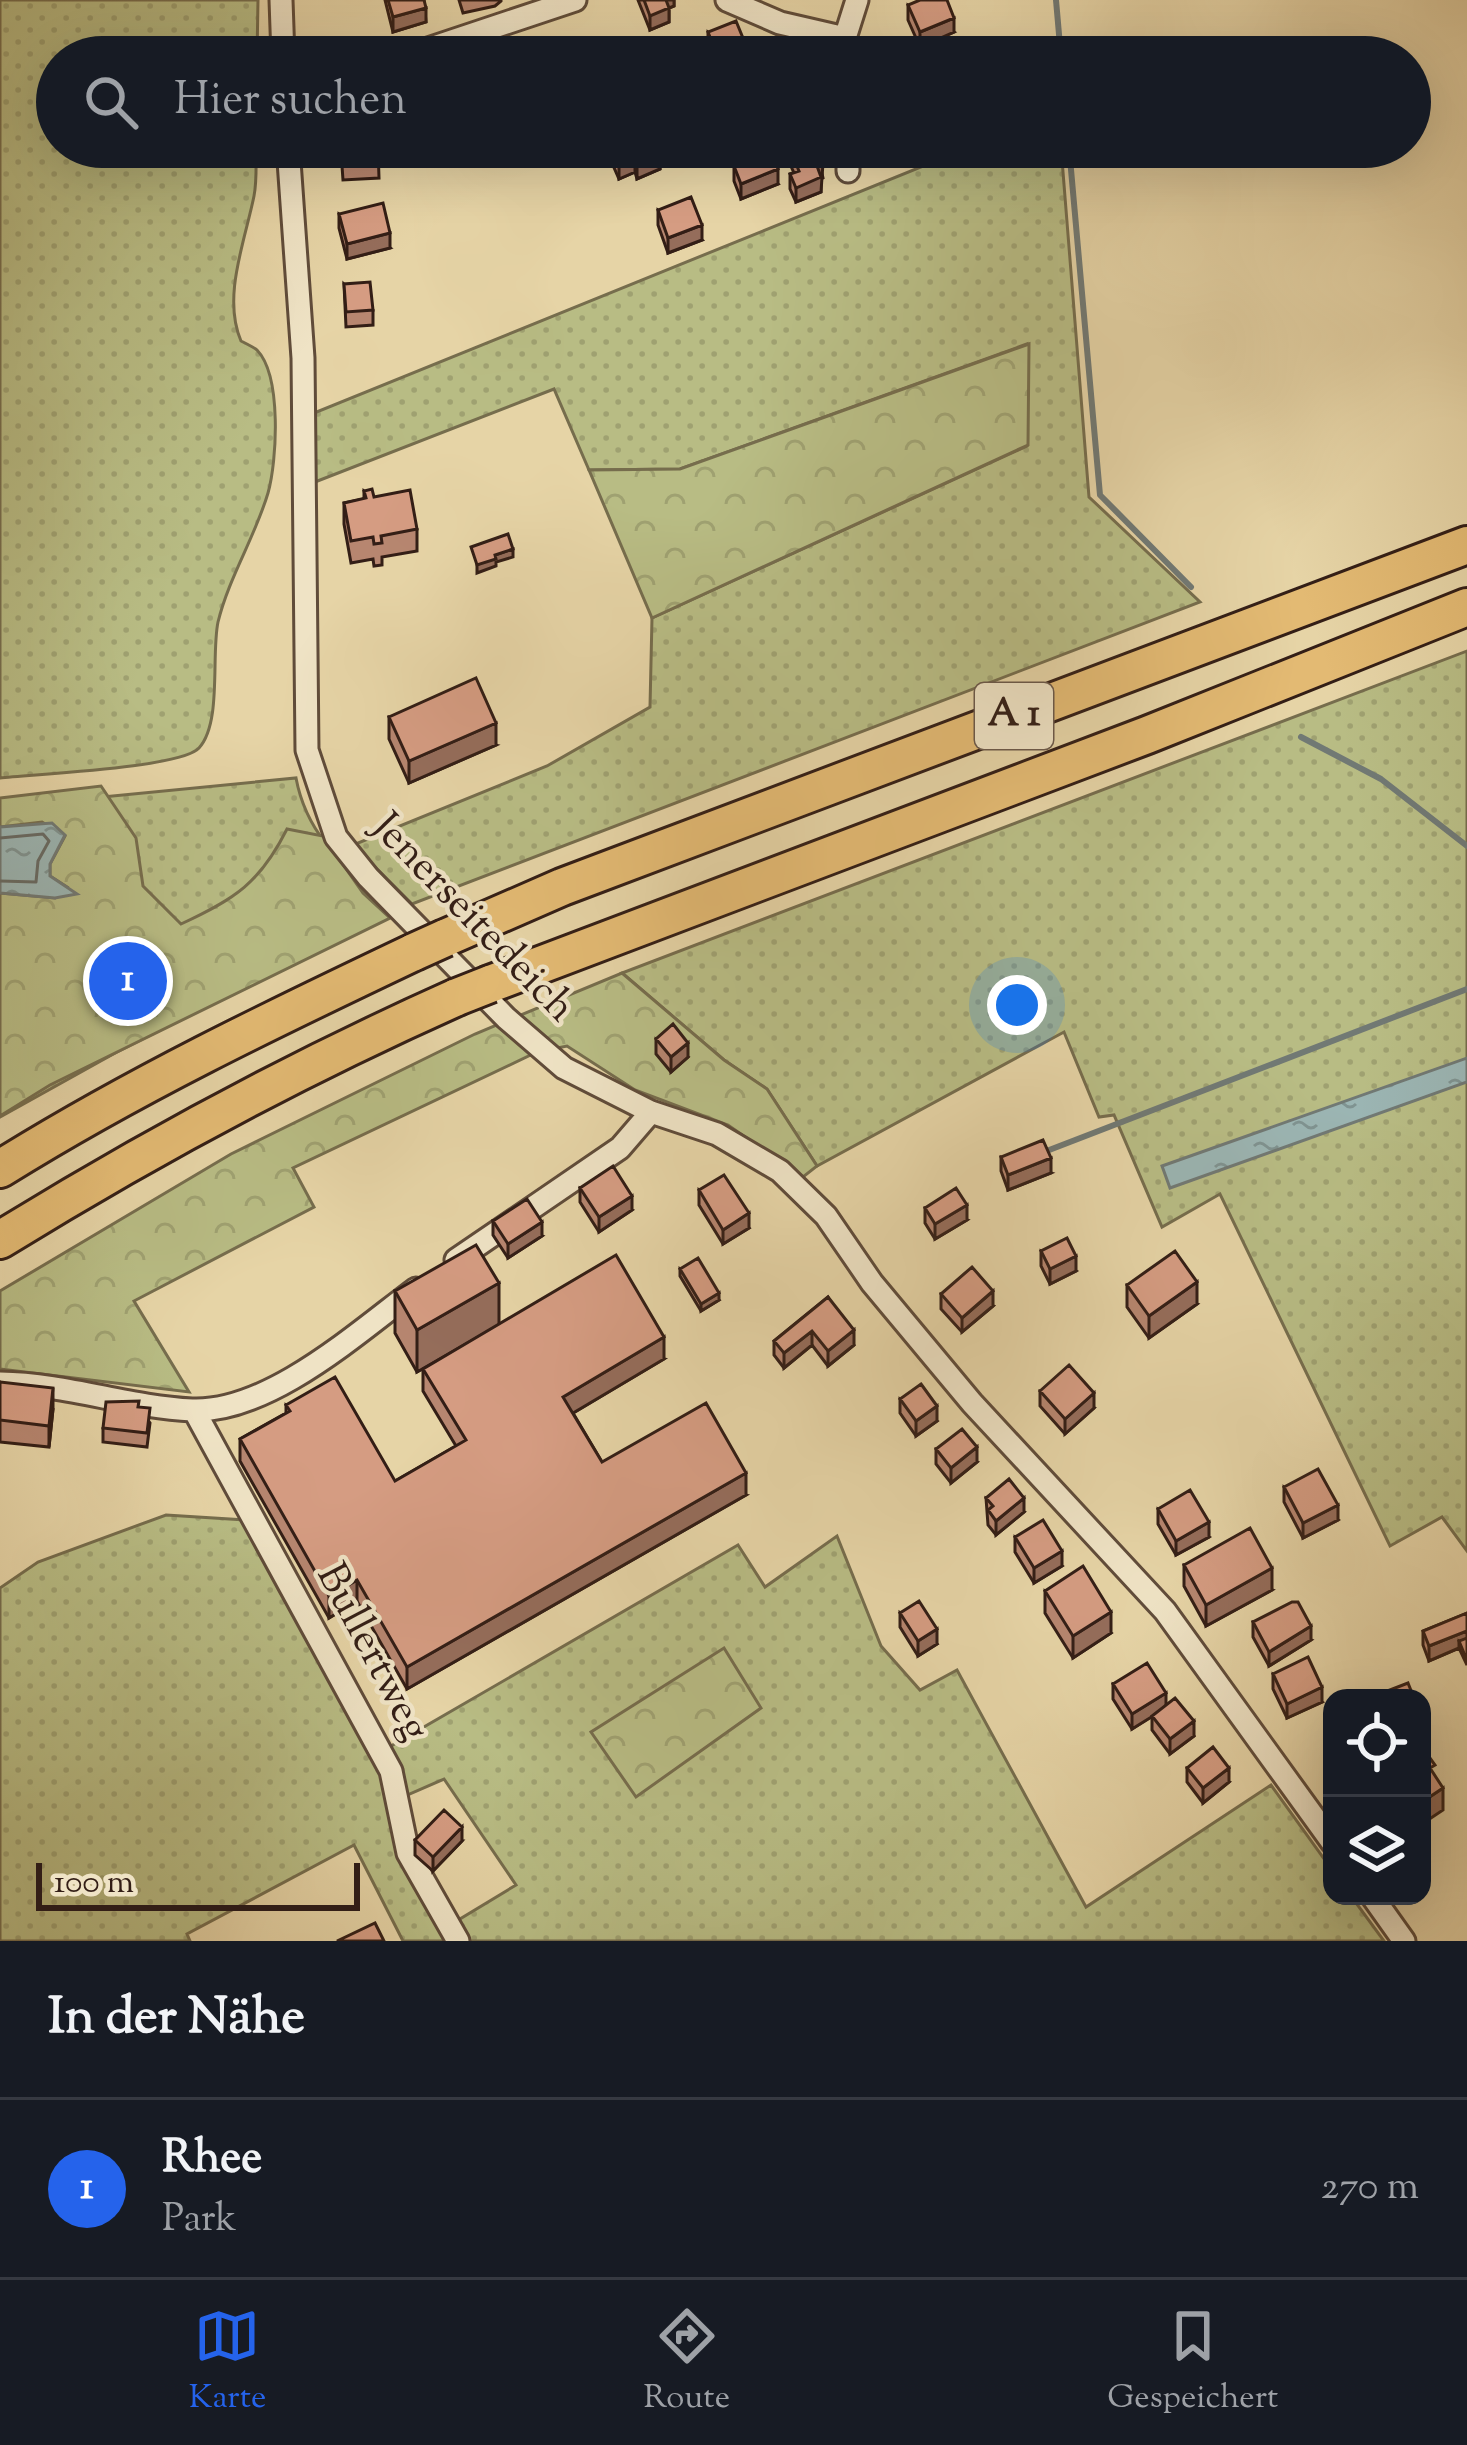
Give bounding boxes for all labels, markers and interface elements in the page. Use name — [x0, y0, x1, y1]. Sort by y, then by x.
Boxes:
search box — [36, 36, 1431, 168]
icon: search — [78, 69, 144, 135]
text: Hier suchen — [174, 70, 407, 135]
road number: A 1 — [975, 683, 1053, 749]
street label: Jenerseitedeich — [355, 799, 588, 1037]
pin: 1 — [89, 936, 167, 1026]
your location — [987, 975, 1047, 1035]
street label: Bullertweg — [299, 1553, 443, 1753]
map controls — [1323, 1689, 1431, 1905]
button: locate — [1323, 1689, 1431, 1797]
button: layers — [1323, 1797, 1431, 1905]
scale bar — [36, 1857, 360, 1910]
text: 100 m — [54, 1860, 134, 1908]
text: In der Nähe — [48, 1983, 305, 2056]
text: Rhee — [162, 2128, 262, 2193]
text: 1 — [80, 2161, 94, 2217]
text: 270 m — [1321, 2161, 1419, 2217]
text: Park — [162, 2193, 237, 2249]
tab: Karte — [189, 2303, 266, 2423]
tab: Route — [644, 2303, 730, 2423]
tab: Gespeichert — [1107, 2303, 1278, 2423]

